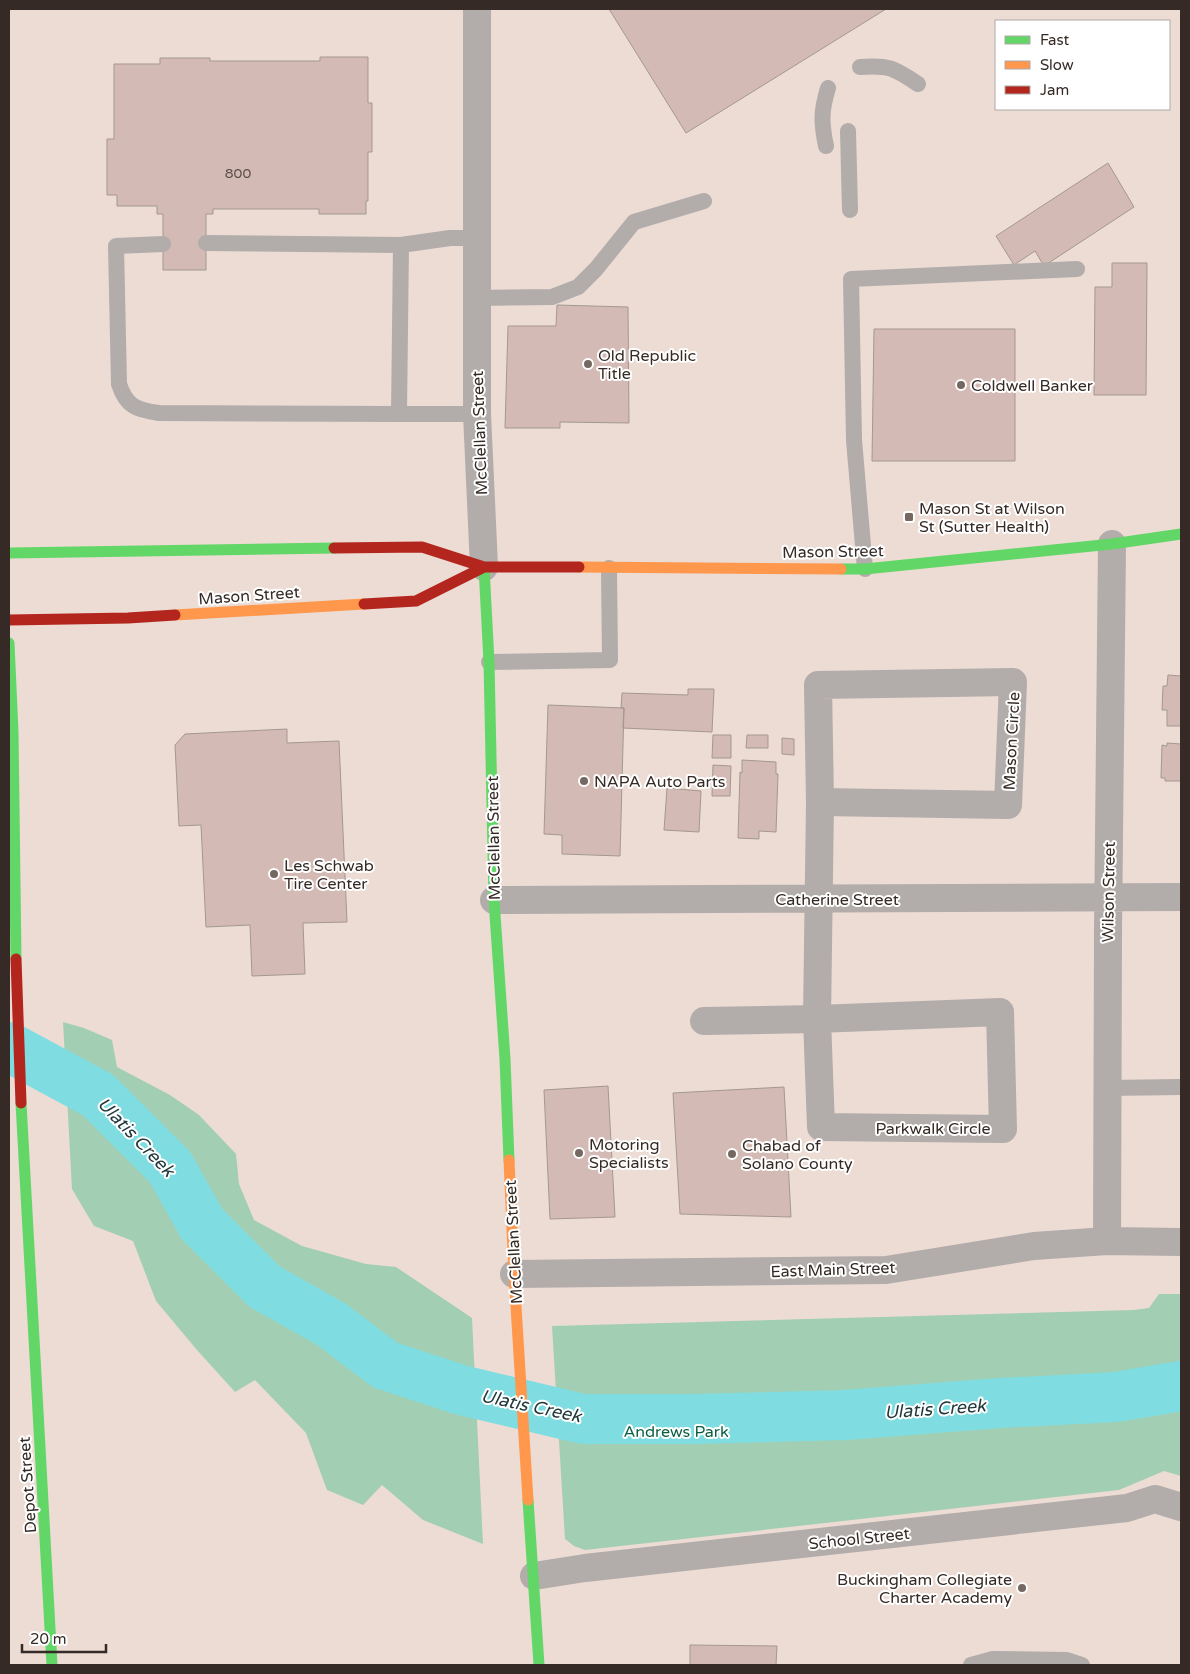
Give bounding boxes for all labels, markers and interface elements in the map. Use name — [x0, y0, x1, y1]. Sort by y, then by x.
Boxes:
legend — [995, 20, 1170, 110]
text: Fast — [1040, 31, 1070, 49]
text: Slow — [1040, 56, 1074, 74]
text: Jam — [1040, 81, 1069, 99]
house number: 800 — [225, 165, 251, 182]
place label: Old Republic Title — [598, 346, 696, 384]
marker: Old Republic Title — [582, 358, 594, 370]
street label: McClellan Street — [468, 370, 492, 495]
place label: Coldwell Banker — [971, 376, 1094, 396]
marker: Coldwell Banker — [955, 379, 967, 391]
place label: Mason St at Wilson St (Sutter Health) — [919, 499, 1065, 537]
marker: Mason St at Wilson St (Sutter Health) — [903, 511, 915, 523]
street label: Mason Street — [782, 541, 884, 563]
street label: Mason Street — [198, 582, 300, 610]
street label: Mason Circle — [999, 691, 1025, 791]
place label: NAPA Auto Parts — [594, 772, 726, 792]
marker: NAPA Auto Parts — [578, 775, 590, 787]
street label: McClellan Street — [483, 776, 505, 900]
street label: Wilson Street — [1098, 841, 1120, 943]
place label: Les Schwab Tire Center — [284, 856, 374, 894]
marker: Les Schwab Tire Center — [268, 868, 280, 880]
street label: Catherine Street — [775, 890, 899, 910]
water label: Ulatis Creek — [93, 1093, 180, 1182]
street label: Parkwalk Circle — [875, 1119, 991, 1139]
place label: Motoring Specialists — [589, 1135, 669, 1173]
place label: Chabad of Solano County — [742, 1136, 853, 1174]
marker: Motoring Specialists — [573, 1147, 585, 1159]
marker: Chabad of Solano County — [726, 1148, 738, 1160]
street label: McClellan Street — [501, 1179, 527, 1305]
street label: East Main Street — [770, 1258, 896, 1282]
water label: Ulatis Creek — [479, 1385, 584, 1428]
water label: Ulatis Creek — [884, 1394, 988, 1424]
park label: Andrews Park — [623, 1422, 729, 1442]
street label: Depot Street — [15, 1436, 41, 1534]
street label: School Street — [808, 1524, 911, 1554]
place label: Buckingham Collegiate Charter Academy — [837, 1570, 1012, 1608]
marker: Buckingham Collegiate Charter Academy — [1016, 1582, 1028, 1594]
scale bar — [22, 1622, 106, 1654]
text: 20 m — [30, 1630, 67, 1648]

